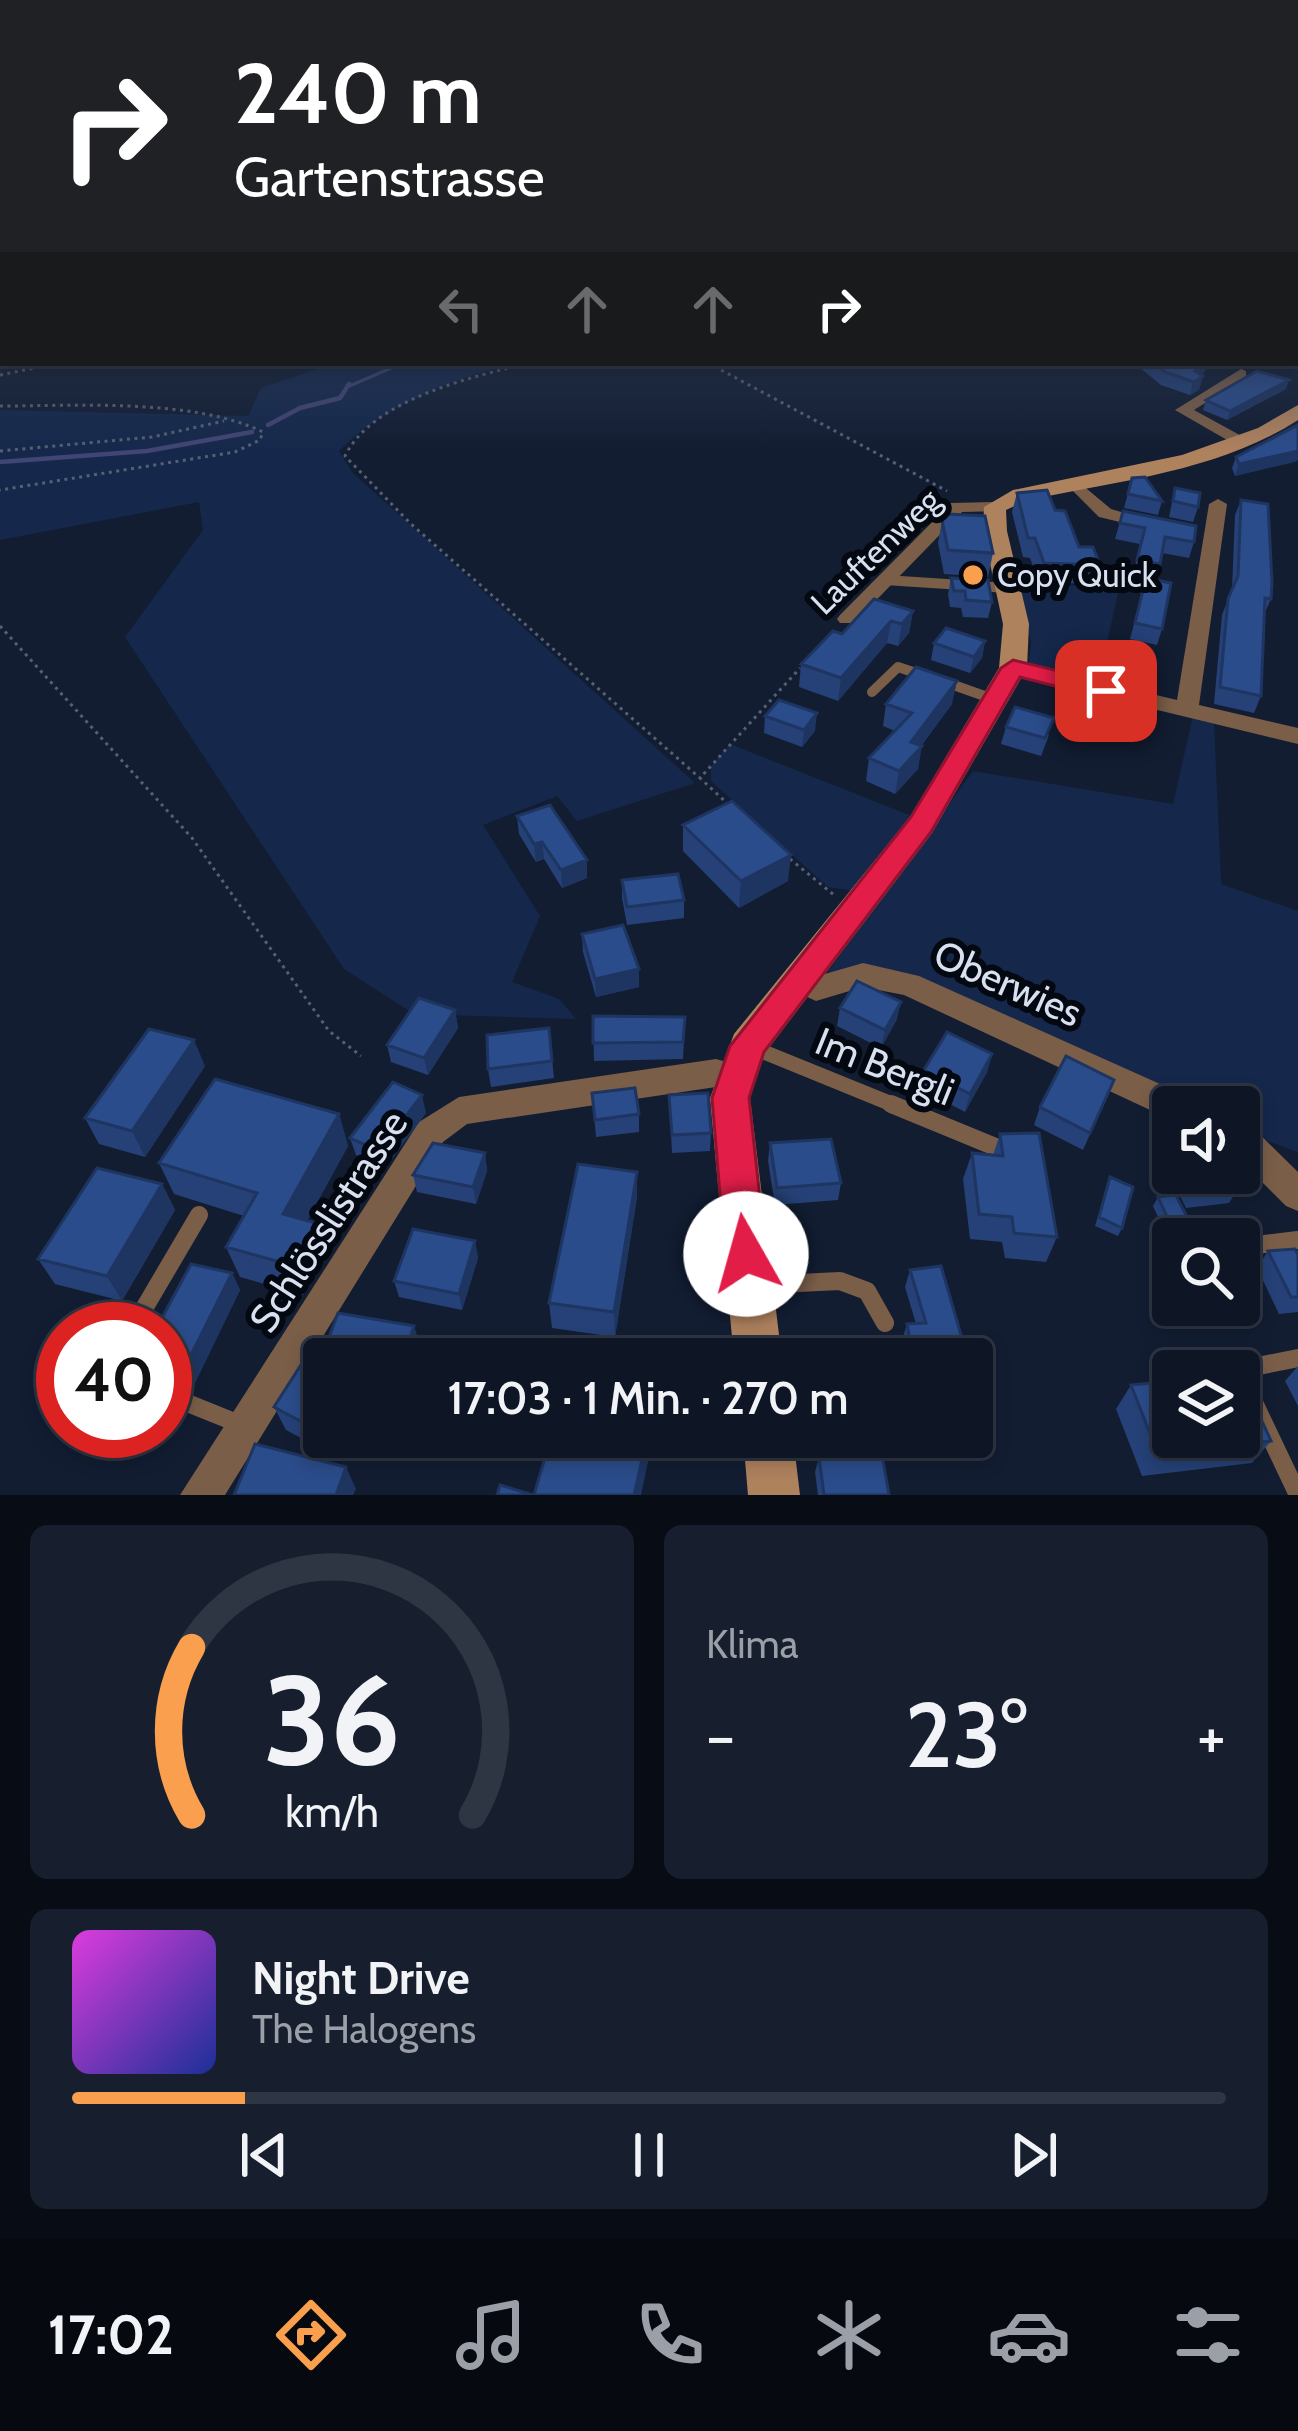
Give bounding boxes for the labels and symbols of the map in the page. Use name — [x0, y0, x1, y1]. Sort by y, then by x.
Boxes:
street label: Lauftenweg — [802, 479, 948, 622]
place label: Copy Quick — [997, 555, 1157, 595]
marker: Copy Quick — [960, 562, 986, 588]
pin — [1055, 640, 1157, 742]
street label: Oberwies — [927, 929, 1089, 1037]
street label: Im Bergli — [809, 1017, 961, 1115]
street label: Schlösslistrasse — [239, 1101, 417, 1341]
position arrow — [683, 1191, 809, 1317]
speed limit sign: 40 — [36, 1302, 192, 1458]

